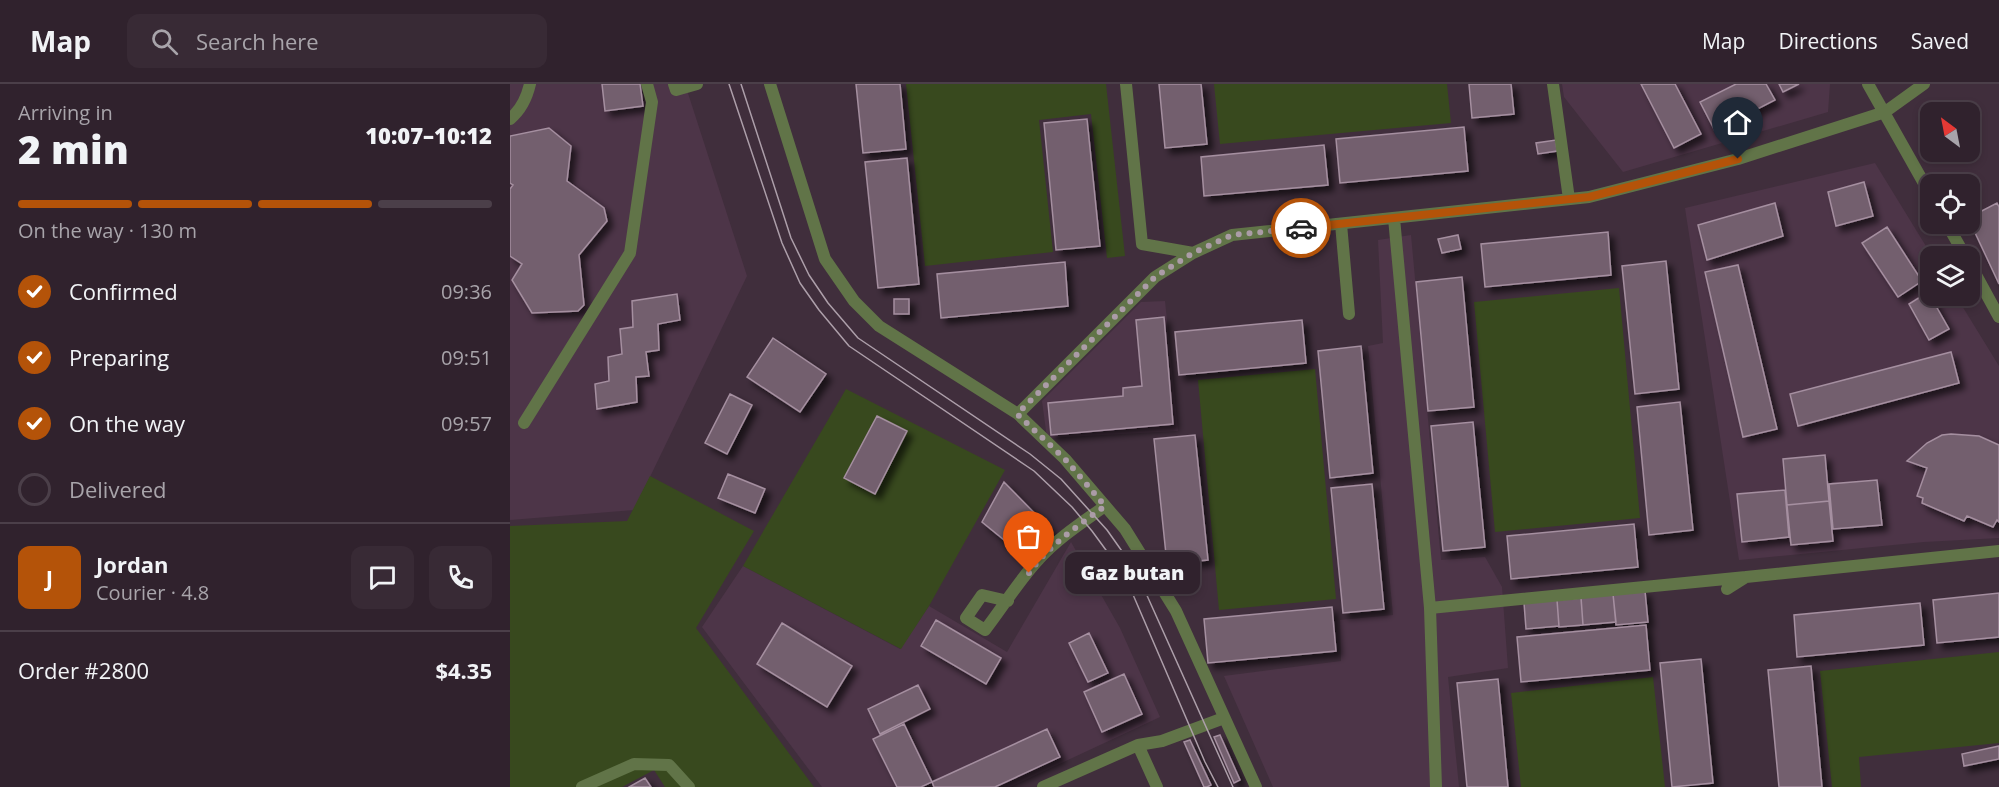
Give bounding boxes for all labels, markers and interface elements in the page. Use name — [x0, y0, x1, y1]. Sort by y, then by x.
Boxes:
search box — [127, 14, 547, 68]
text: Map — [30, 22, 91, 60]
icon: search — [148, 25, 181, 58]
text: Search here — [196, 26, 319, 56]
text: Map — [1702, 27, 1745, 55]
text: Directions — [1778, 27, 1878, 55]
text: Saved — [1911, 27, 1969, 55]
pin — [1712, 97, 1763, 159]
text: Arriving in — [18, 99, 113, 126]
north arrow — [1920, 102, 1980, 162]
map controls — [1920, 102, 1980, 306]
icon: home — [1721, 106, 1754, 139]
text: 10:07–10:12 — [365, 120, 492, 150]
text: 2 min — [18, 122, 129, 175]
button: locate — [1920, 174, 1980, 234]
courier — [1271, 198, 1331, 258]
icon: car — [1285, 212, 1318, 245]
text: On the way · 130 m — [18, 217, 197, 244]
button: layers — [1920, 246, 1980, 306]
icon: check — [18, 275, 51, 308]
text: Confirmed — [69, 276, 178, 306]
text: 09:36 — [441, 278, 492, 305]
icon: check — [18, 341, 51, 374]
text: Preparing — [69, 342, 169, 372]
text: 09:51 — [441, 344, 492, 371]
icon: check — [18, 407, 51, 440]
text: On the way — [69, 408, 185, 438]
text: 09:57 — [441, 410, 492, 437]
text: Delivered — [69, 474, 167, 504]
pin — [1003, 511, 1054, 573]
icon: bag — [1012, 520, 1045, 553]
button: chat — [351, 546, 414, 609]
button: phone — [429, 546, 492, 609]
text: Jordan — [96, 549, 169, 579]
callout: Gaz butan — [1065, 552, 1200, 594]
text: Gaz butan — [1081, 559, 1184, 586]
text: J — [46, 562, 53, 592]
text: Courier · 4.8 — [96, 579, 209, 606]
text: Order #2800 — [18, 655, 149, 685]
text: $4.35 — [435, 655, 492, 685]

